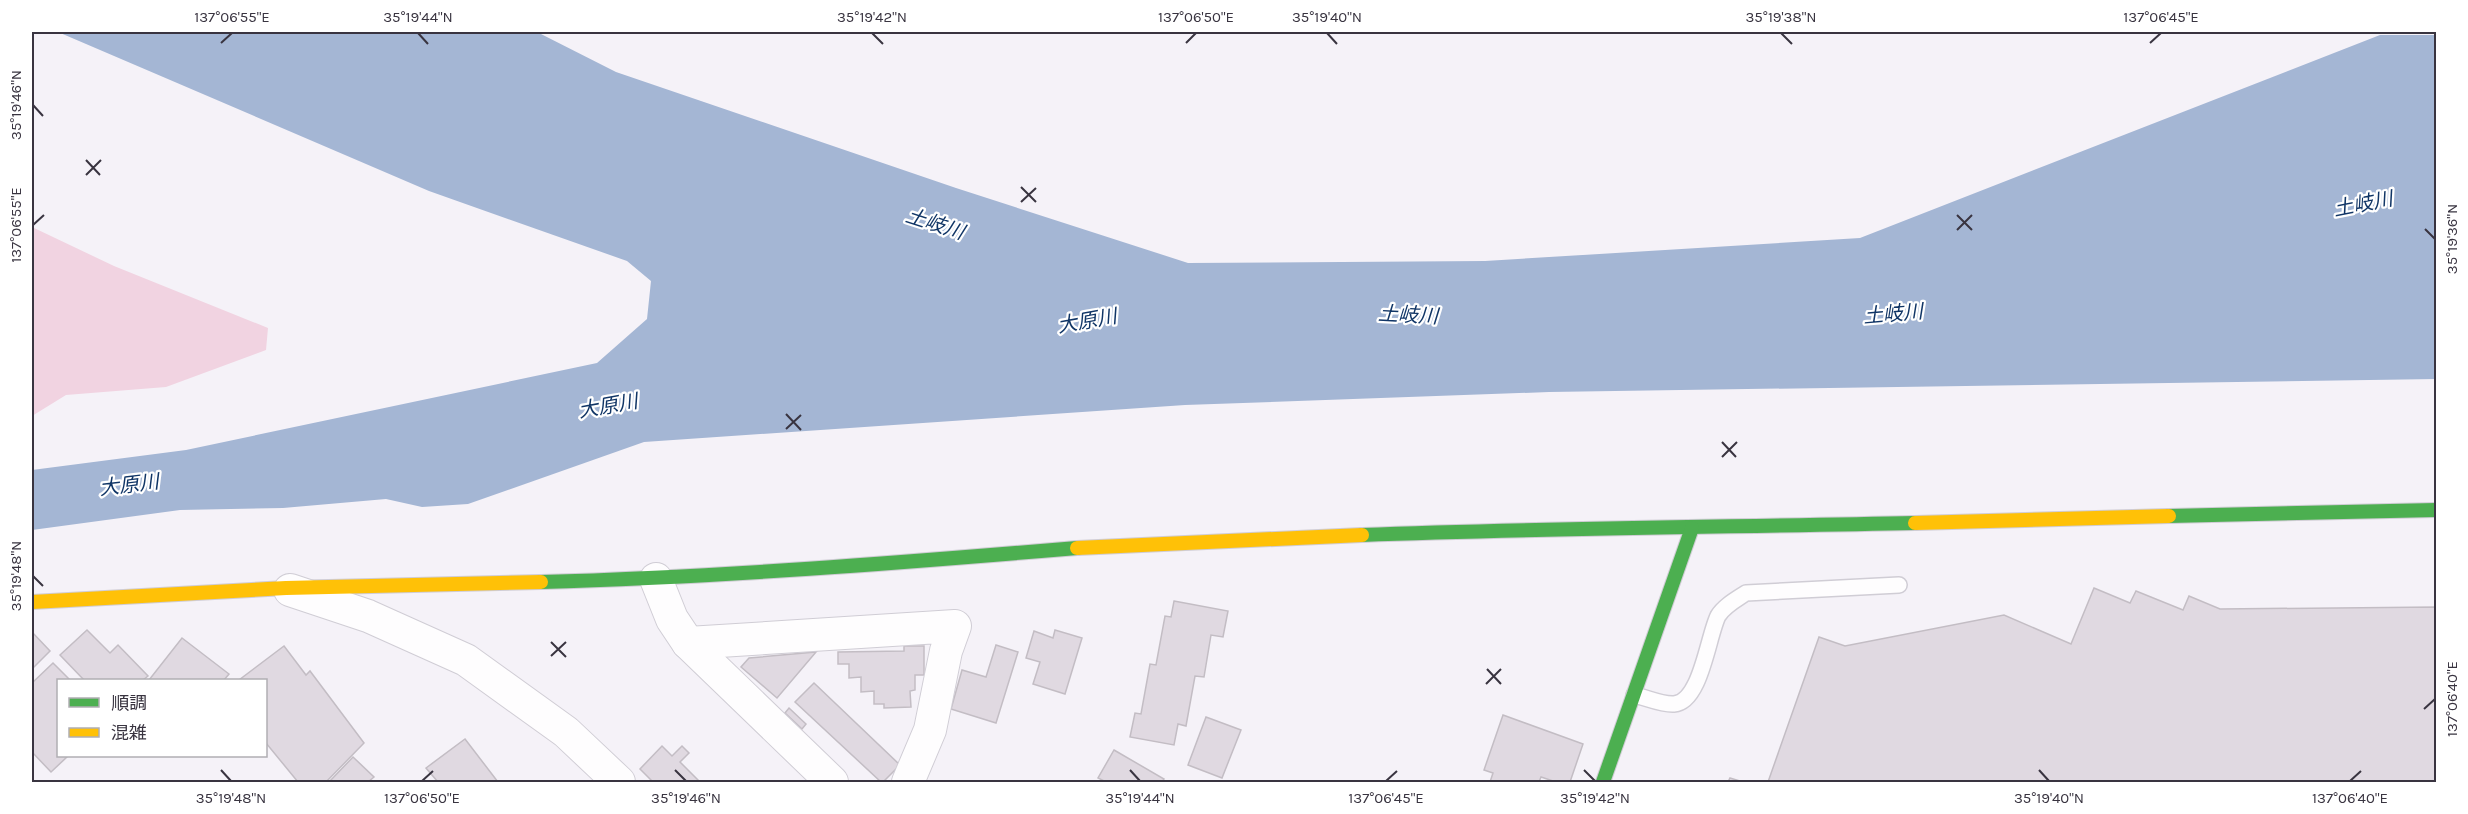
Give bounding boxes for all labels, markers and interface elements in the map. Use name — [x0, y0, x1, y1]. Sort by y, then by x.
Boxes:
text: 137°06'55"E — [194, 8, 270, 26]
text: 35°19'44"N — [383, 8, 453, 26]
text: 35°19'42"N — [837, 8, 907, 26]
text: 137°06'50"E — [1158, 8, 1234, 26]
text: 35°19'40"N — [1292, 8, 1362, 26]
text: 35°19'38"N — [1745, 8, 1817, 26]
text: 137°06'45"E — [2123, 8, 2199, 26]
text: 35°19'46"N — [7, 70, 25, 140]
text: 137°06'55"E — [7, 187, 25, 263]
water label: 土岐川 — [2331, 187, 2397, 221]
water label: 土岐川 — [903, 204, 969, 245]
text: 35°19'36"N — [2443, 204, 2461, 274]
water label: 土岐川 — [1862, 300, 1926, 328]
water label: 土岐川 — [1377, 302, 1441, 328]
water label: 大原川 — [1055, 304, 1121, 338]
water label: 大原川 — [576, 389, 642, 423]
water label: 大原川 — [98, 470, 162, 500]
text: 35°19'48"N — [7, 541, 25, 611]
text: 137°06'40"E — [2443, 661, 2461, 737]
legend — [57, 679, 267, 757]
text: 順調 — [111, 692, 147, 714]
text: 混雑 — [111, 722, 147, 744]
text: 35°19'48"N — [196, 789, 266, 807]
text: 137°06'50"E — [384, 789, 460, 807]
text: 35°19'46"N — [651, 789, 721, 807]
text: 35°19'44"N — [1105, 789, 1175, 807]
text: 137°06'45"E — [1348, 789, 1424, 807]
text: 35°19'42"N — [1560, 789, 1630, 807]
text: 35°19'40"N — [2014, 789, 2084, 807]
text: 137°06'40"E — [2312, 789, 2388, 807]

